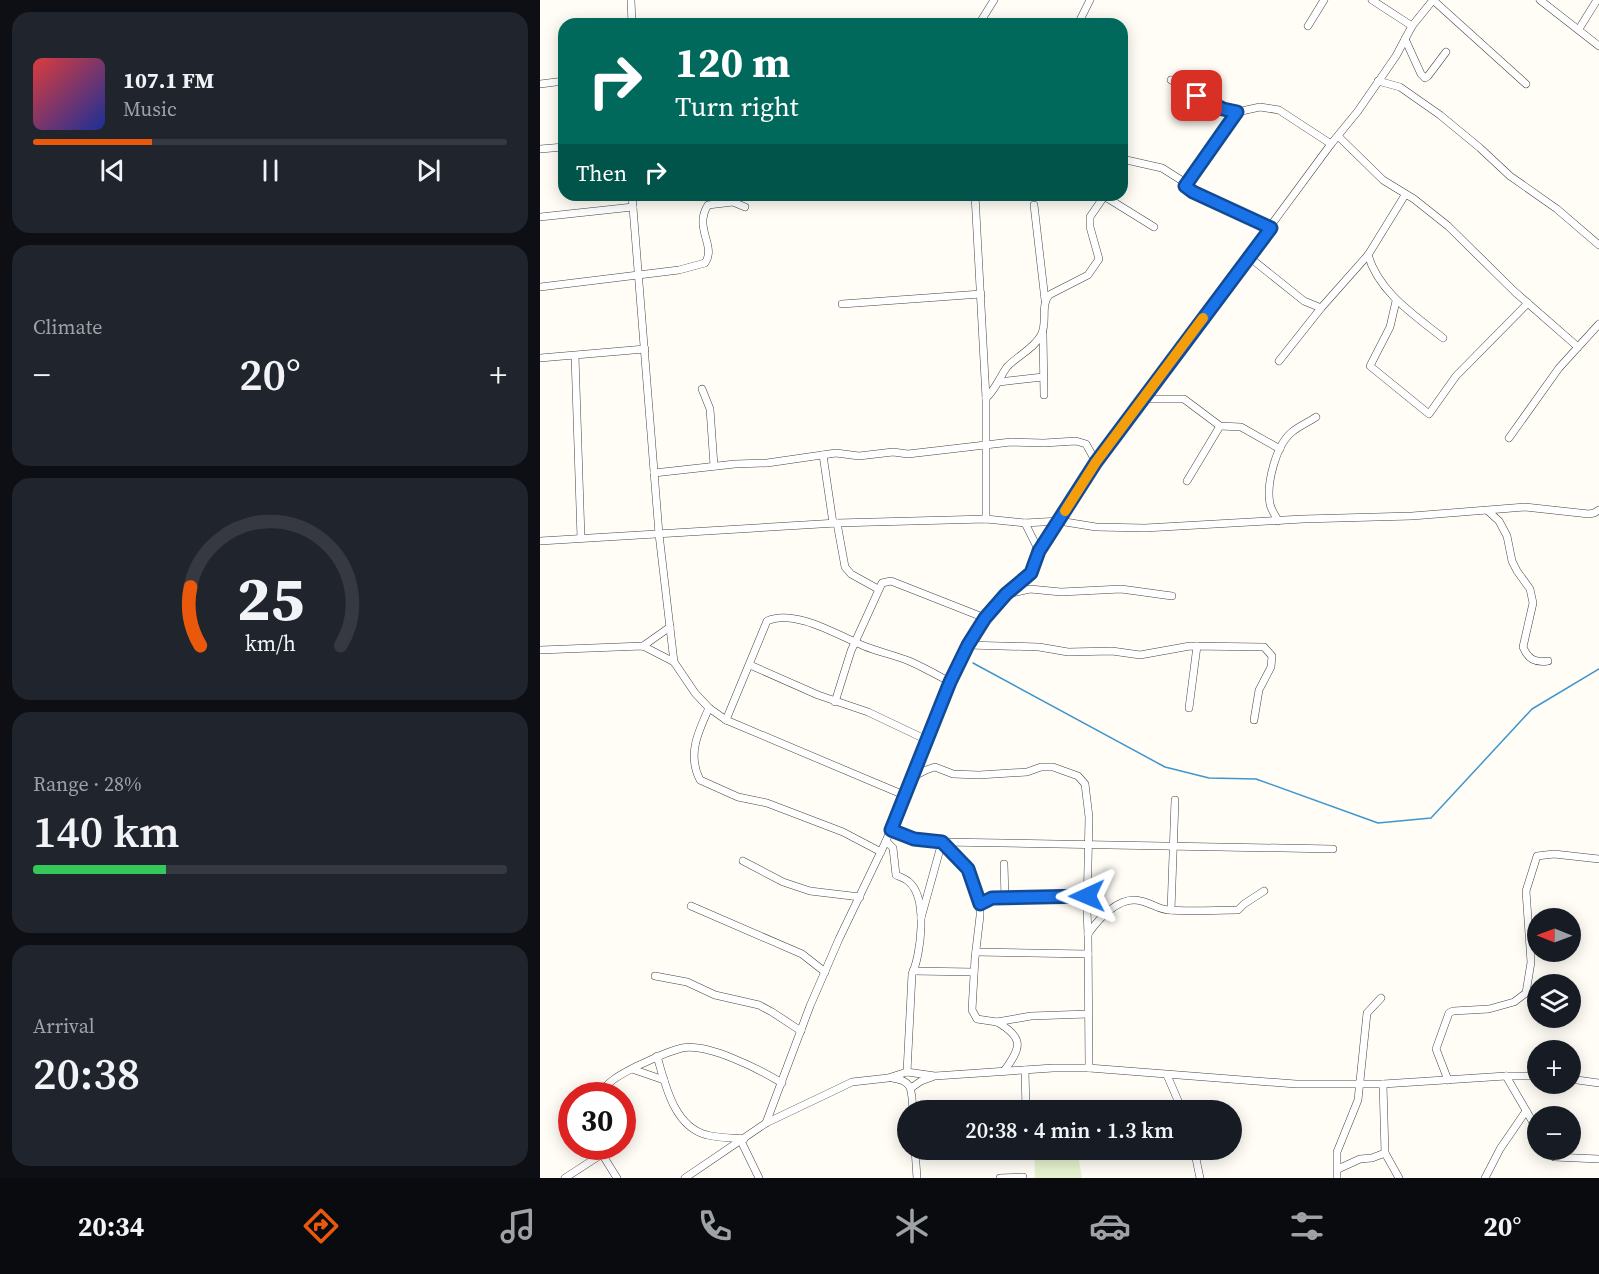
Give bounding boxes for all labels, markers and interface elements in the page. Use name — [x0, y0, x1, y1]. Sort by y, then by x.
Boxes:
text: 120 m — [675, 33, 790, 91]
icon: right — [576, 42, 654, 120]
text: 107.1 FM — [123, 65, 214, 95]
pin — [1171, 70, 1222, 121]
icon: arrive — [1180, 79, 1213, 112]
text: Turn right — [675, 88, 799, 125]
text: Music — [123, 95, 177, 123]
icon: previous — [96, 154, 129, 187]
icon: pause — [254, 154, 287, 187]
icon: next — [412, 154, 445, 187]
icon: right — [639, 156, 672, 189]
text: Then — [576, 158, 627, 188]
text: Climate — [33, 313, 102, 341]
text: 20° — [239, 343, 301, 405]
text: − — [33, 352, 51, 397]
text: + — [490, 352, 507, 397]
text: 25 — [236, 555, 304, 641]
text: km/h — [244, 629, 296, 658]
text: Range · 28% — [33, 770, 142, 798]
text: 140 km — [33, 800, 180, 862]
position arrow — [1055, 864, 1119, 928]
north arrow — [1527, 908, 1581, 962]
map controls — [1527, 908, 1581, 1160]
button: layers — [1527, 974, 1581, 1028]
text: Arrival — [33, 1012, 95, 1040]
button: + — [1527, 1040, 1581, 1094]
text: 20:38 — [33, 1042, 140, 1104]
speed limit sign: 30 — [558, 1082, 636, 1160]
button: − — [1527, 1106, 1581, 1160]
text: 20:38 · 4 min · 1.3 km — [965, 1115, 1174, 1145]
icon: directions — [300, 1205, 342, 1247]
icon: music — [497, 1205, 539, 1247]
icon: phone — [694, 1205, 736, 1247]
icon: climate — [891, 1205, 933, 1247]
icon: car — [1089, 1205, 1131, 1247]
icon: filters — [1286, 1205, 1328, 1247]
text: 20:34 — [78, 1208, 144, 1245]
text: 20° — [1483, 1208, 1521, 1245]

